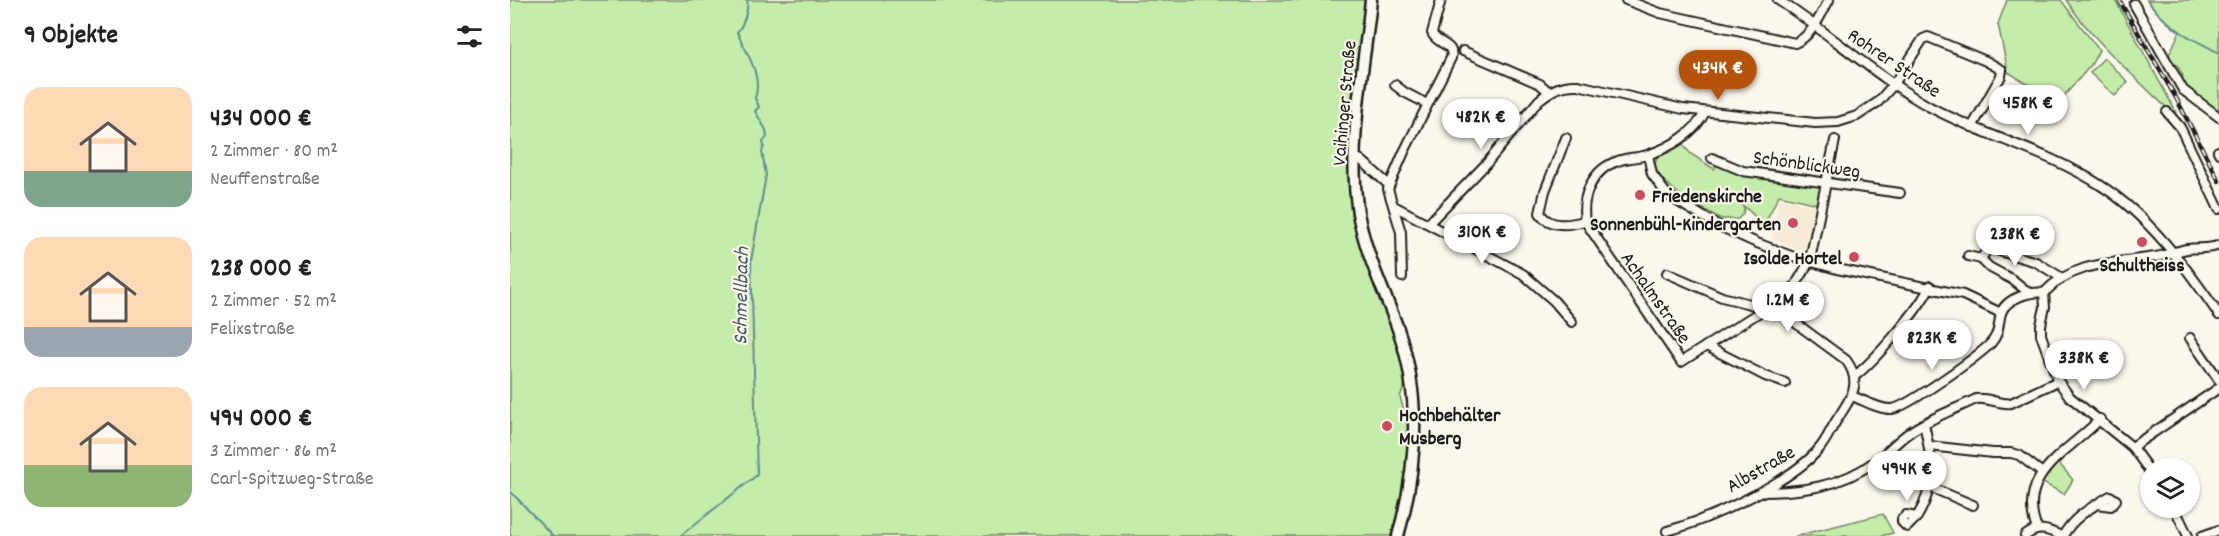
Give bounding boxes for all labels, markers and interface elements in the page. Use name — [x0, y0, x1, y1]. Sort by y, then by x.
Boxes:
text: 9 Objekte — [24, 18, 118, 55]
icon: filters — [453, 20, 486, 53]
street label: Rohrer Straße — [1841, 23, 1946, 106]
street label: Vaihinger Straße — [1327, 39, 1365, 167]
pin: 434K € — [1669, 50, 1767, 101]
text: 434K € — [1693, 55, 1743, 83]
pin: 458K € — [1979, 85, 2077, 136]
text: 458K € — [2003, 90, 2053, 118]
pin: 482K € — [1432, 99, 1530, 150]
text: 434 000 € — [210, 101, 312, 138]
text: 482K € — [1456, 104, 1506, 132]
icon: home — [72, 111, 144, 183]
text: 2 Zimmer · 80 m² — [210, 138, 338, 166]
street label: Schönblickweg — [1751, 145, 1862, 187]
text: Neuffenstraße — [210, 166, 320, 194]
place label: Friedenskirche — [1652, 184, 1762, 212]
marker: Friedenskirche — [1633, 188, 1647, 202]
place label: Sonnenbühl-Kindergarten — [1590, 212, 1781, 240]
pin: 310K € — [1433, 214, 1531, 265]
marker: Sonnenbühl-Kindergarten — [1786, 216, 1800, 230]
pin: 238K € — [1966, 216, 2064, 267]
text: 310K € — [1457, 219, 1507, 247]
text: 238K € — [1990, 221, 2040, 249]
marker: Schultheiss — [2135, 235, 2149, 249]
water label: Schmellbach — [727, 245, 759, 345]
place label: Isolde Hortel — [1743, 246, 1842, 274]
street label: Achalmstraße — [1612, 247, 1697, 351]
marker: Isolde Hortel — [1847, 250, 1861, 264]
text: 238 000 € — [210, 251, 312, 288]
place label: Schultheiss — [2099, 253, 2185, 281]
icon: home — [72, 261, 144, 333]
pin: 1.2M € — [1739, 282, 1837, 333]
text: 1.2M € — [1766, 287, 1810, 315]
text: 2 Zimmer · 52 m² — [210, 288, 337, 316]
text: Felixstraße — [210, 316, 294, 344]
pin: 823K € — [1883, 320, 1981, 371]
text: 823K € — [1907, 325, 1957, 353]
pin: 338K € — [2035, 340, 2133, 391]
text: 338K € — [2059, 345, 2109, 373]
text: 494 000 € — [210, 401, 312, 438]
place label: Hochbehälter Musberg — [1399, 403, 1501, 454]
icon: home — [72, 411, 144, 483]
marker: Hochbehälter Musberg — [1380, 419, 1394, 433]
text: 3 Zimmer · 86 m² — [210, 438, 337, 466]
street label: Albstraße — [1722, 440, 1801, 502]
pin: 494K € — [1858, 451, 1956, 502]
text: 494K € — [1882, 456, 1932, 484]
map controls — [2140, 458, 2200, 518]
button: layers — [2140, 458, 2200, 518]
text: Carl-Spitzweg-Straße — [210, 466, 374, 494]

